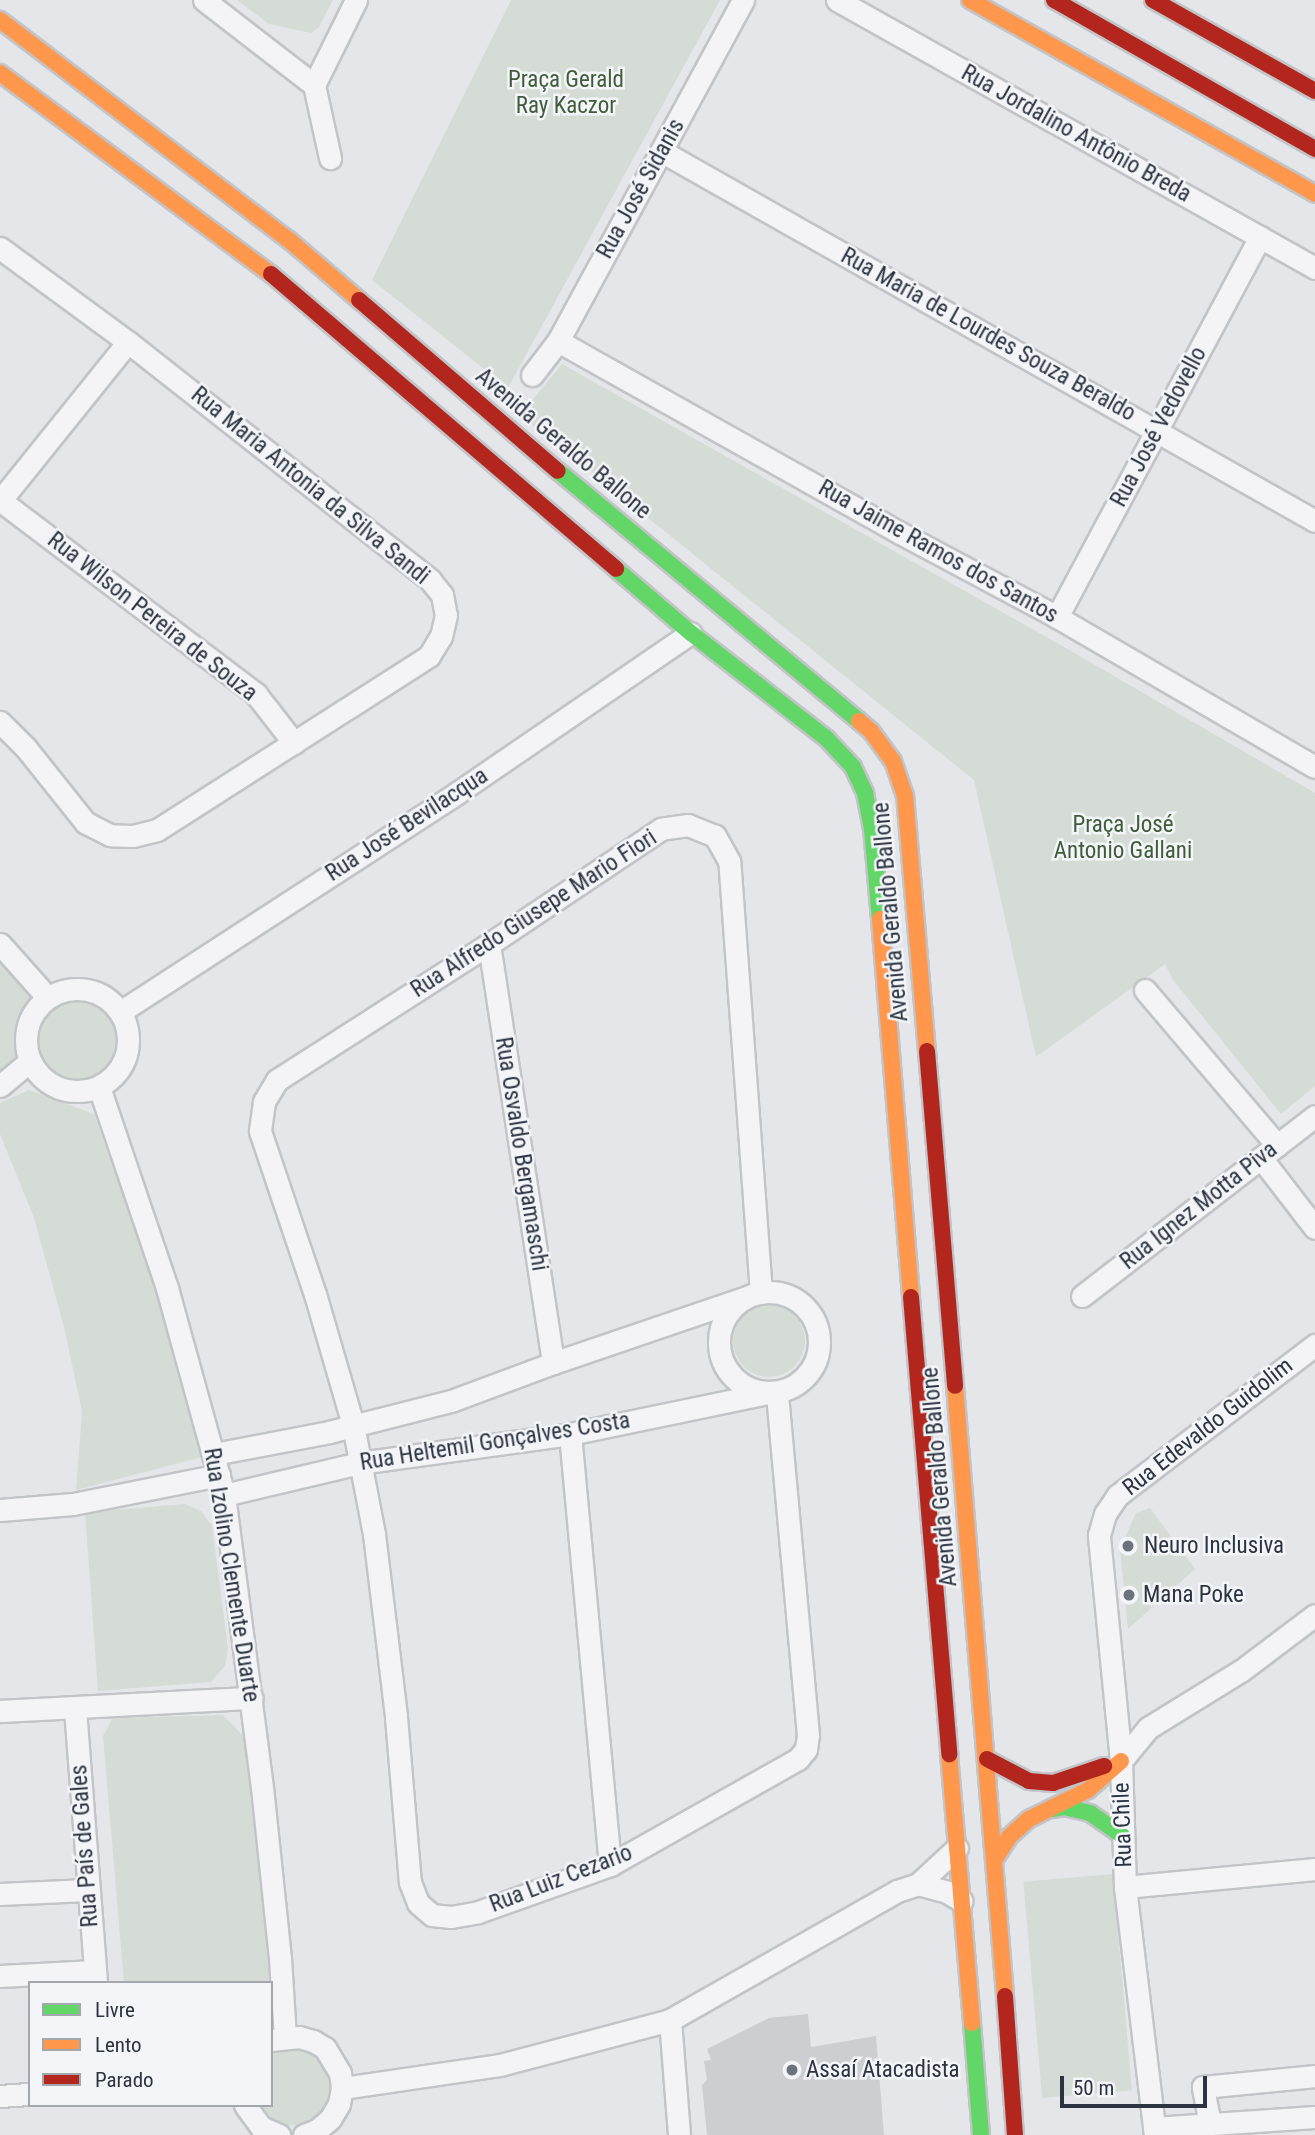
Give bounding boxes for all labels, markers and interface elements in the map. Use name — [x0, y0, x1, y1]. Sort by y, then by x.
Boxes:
street label: Rua Jordalino Antônio Breda — [956, 59, 1196, 209]
park label: Praça Gerald Ray Kaczor — [508, 66, 624, 120]
street label: Rua José Sidanis — [591, 114, 691, 264]
street label: Rua Maria de Lourdes Souza Beraldo — [836, 242, 1140, 428]
street label: Rua José Vedovello — [1105, 342, 1213, 512]
street label: Avenida Geraldo Ballone — [470, 363, 656, 525]
street label: Rua Maria Antonia da Silva Sandi — [185, 381, 435, 591]
street label: Rua Jaime Ramos dos Santos — [813, 475, 1063, 629]
street label: Rua Wilson Pereira de Souza — [42, 527, 262, 707]
street label: Rua José Bevilacqua — [321, 762, 493, 888]
street label: Avenida Geraldo Ballone — [868, 801, 914, 1023]
park label: Praça José Antonio Gallani — [1054, 811, 1192, 865]
street label: Rua Alfredo Giusepe Mario Fiori — [406, 824, 662, 1004]
street label: Rua Osvaldo Bergamaschi — [489, 1035, 553, 1273]
street label: Rua Ignez Motta Piva — [1115, 1136, 1283, 1276]
street label: Rua Edevaldo Guidolim — [1118, 1352, 1298, 1502]
street label: Avenida Geraldo Ballone — [917, 1366, 963, 1588]
street label: Rua Heltemil Gonçalves Costa — [358, 1407, 632, 1477]
street label: Rua Izolino Clemente Duarte — [197, 1446, 265, 1704]
place label: Neuro Inclusiva — [1144, 1532, 1284, 1560]
marker: Neuro Inclusiva — [1118, 1536, 1138, 1556]
place label: Mana Poke — [1143, 1581, 1244, 1609]
marker: Mana Poke — [1121, 1587, 1137, 1603]
street label: Rua País de Gales — [66, 1764, 104, 1928]
street label: Rua Chile — [1108, 1782, 1138, 1868]
street label: Rua Luiz Cezario — [486, 1839, 636, 1919]
legend — [28, 1981, 273, 2107]
text: Livre — [95, 1998, 135, 2022]
text: Lento — [95, 2033, 142, 2057]
place label: Assaí Atacadista — [806, 2056, 959, 2084]
marker: Assaí Atacadista — [784, 2062, 800, 2078]
scale bar — [1063, 2062, 1210, 2106]
text: Parado — [95, 2068, 154, 2092]
text: 50 m — [1073, 2076, 1114, 2100]

